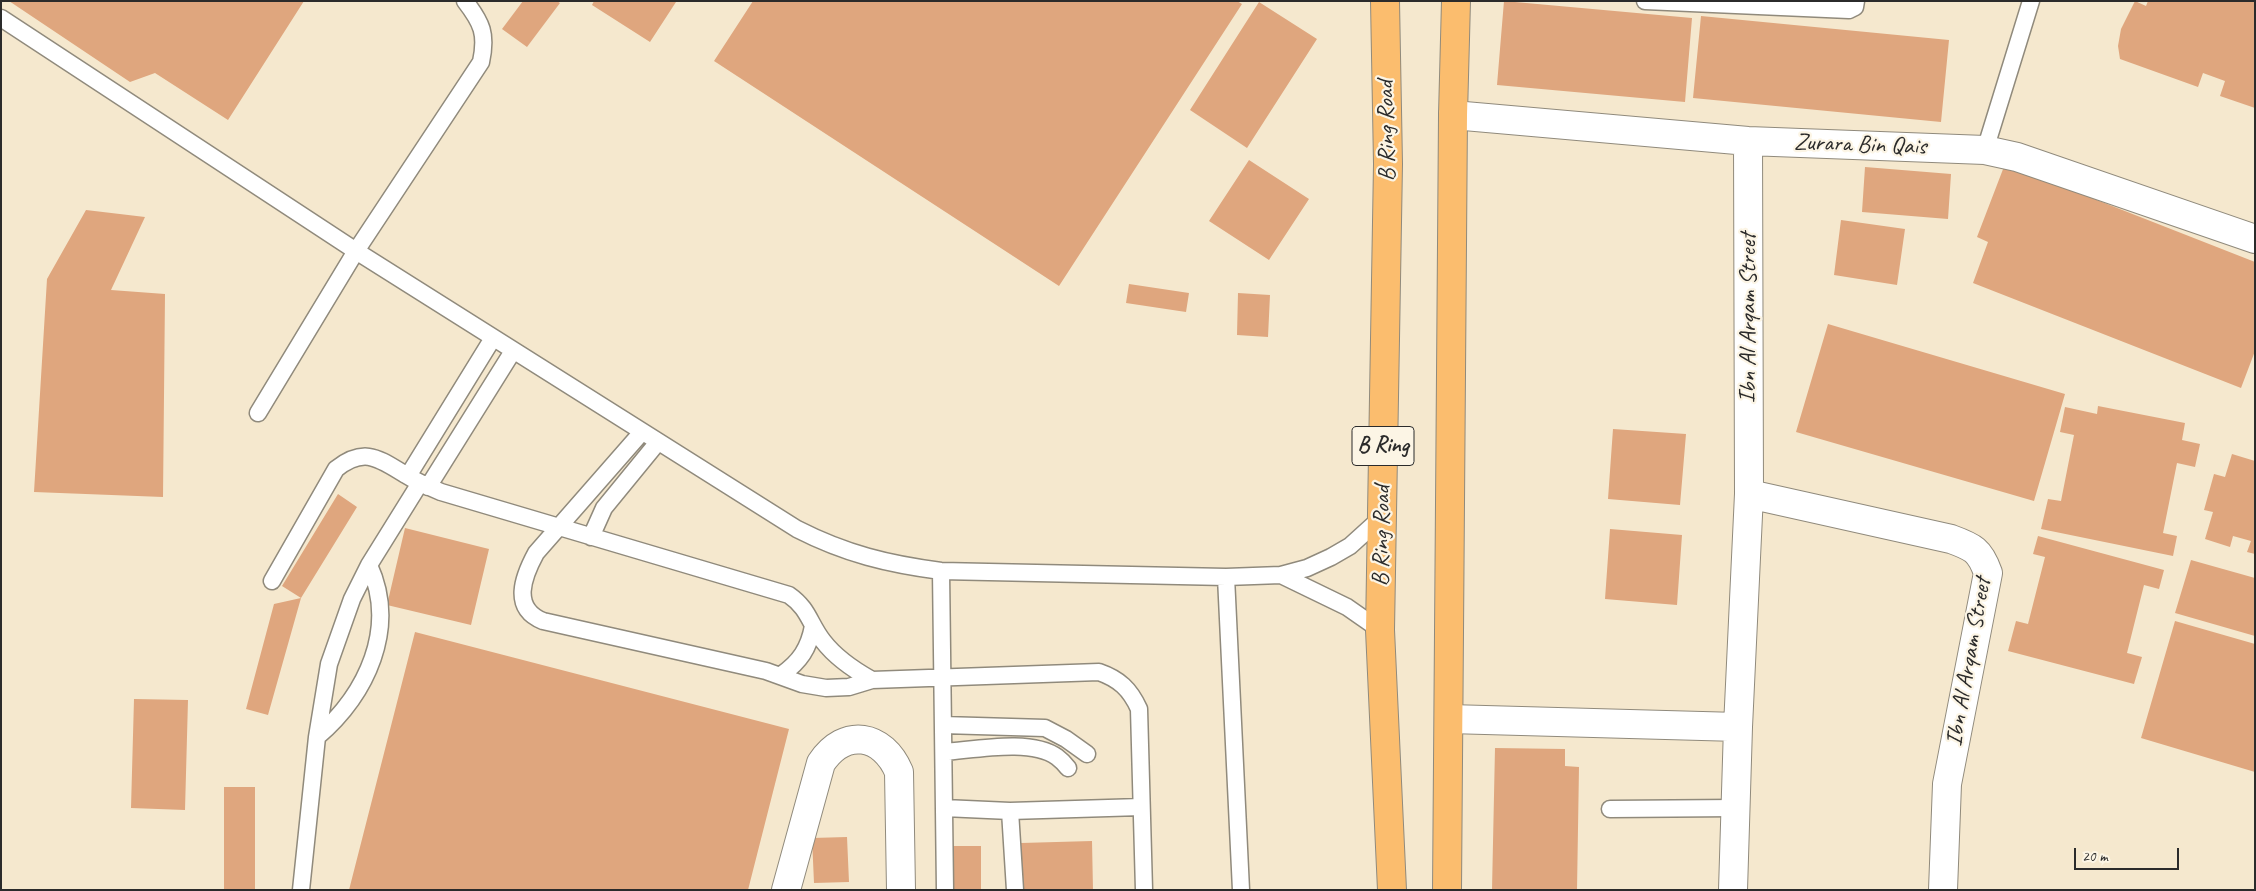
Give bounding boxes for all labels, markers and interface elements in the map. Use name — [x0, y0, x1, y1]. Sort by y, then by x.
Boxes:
street label: B Ring Road — [1372, 80, 1402, 182]
street label: Zurara Bin Qais — [1793, 128, 1927, 162]
street label: Ibn Al Arqam Street — [1735, 233, 1763, 403]
road number: B Ring — [1352, 426, 1414, 466]
street label: B Ring Road — [1367, 485, 1397, 587]
street label: Ibn Al Arqam Street — [1940, 576, 1998, 748]
scale bar — [2076, 838, 2181, 870]
text: 20 m — [2082, 847, 2108, 866]

